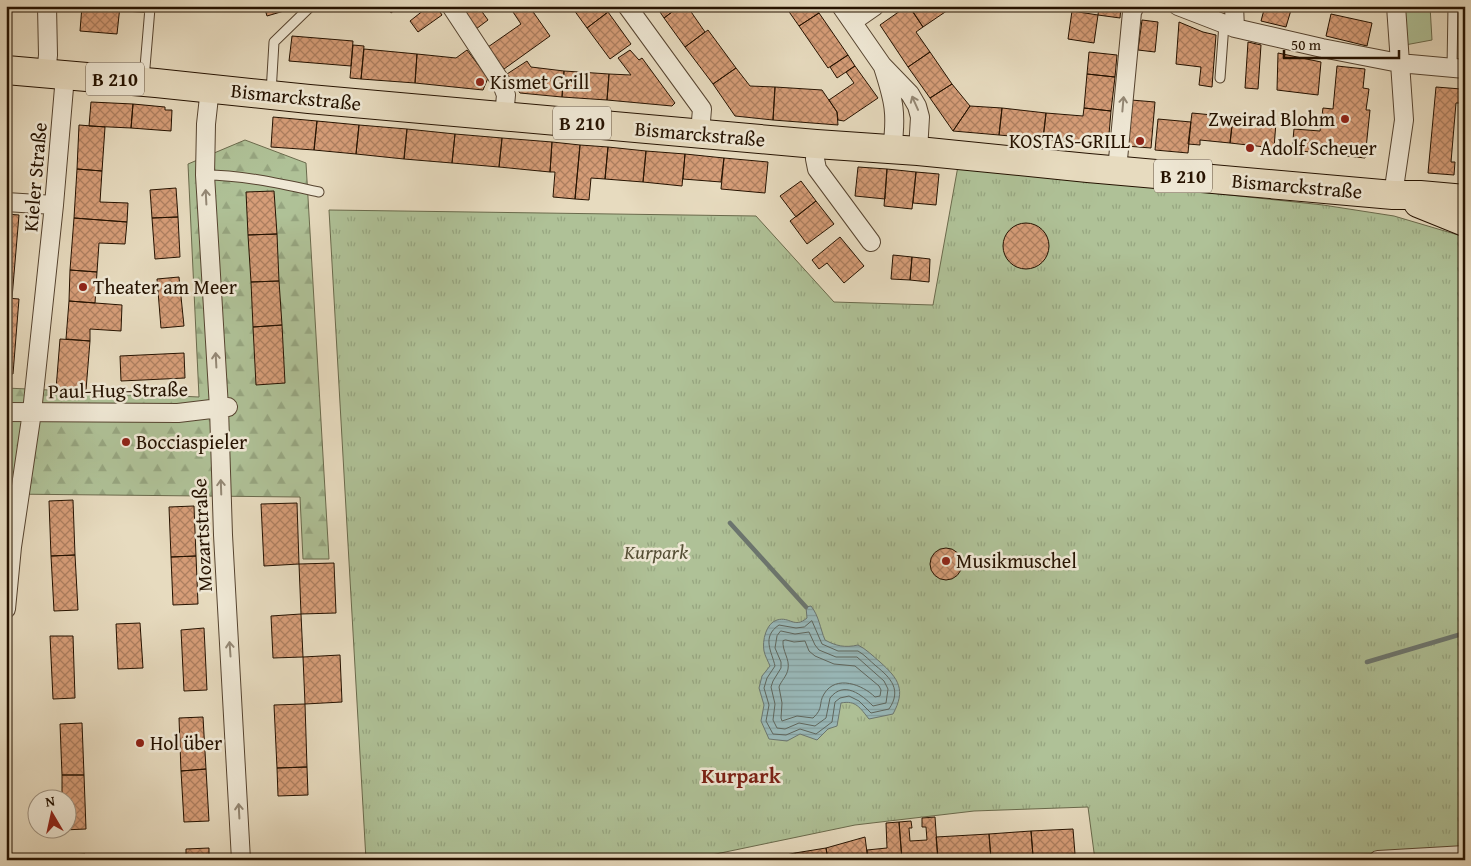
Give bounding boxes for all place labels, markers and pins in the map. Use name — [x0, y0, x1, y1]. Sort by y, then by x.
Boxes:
place label: Kismet Grill — [490, 67, 590, 96]
marker: Kismet Grill — [474, 76, 486, 88]
place label: Zweirad Blohm — [1208, 104, 1336, 133]
marker: Zweirad Blohm — [1339, 113, 1351, 125]
place label: KOSTAS-GRILL — [1009, 126, 1130, 155]
place label: Adolf Scheuer — [1260, 133, 1377, 162]
marker: KOSTAS-GRILL — [1134, 135, 1146, 147]
marker: Adolf Scheuer — [1244, 142, 1256, 154]
place label: Theater am Meer — [93, 272, 237, 301]
marker: Theater am Meer — [77, 281, 89, 293]
place label: Bocciaspieler — [136, 427, 247, 456]
marker: Bocciaspieler — [120, 436, 132, 448]
place label: Musikmuschel — [956, 546, 1077, 575]
marker: Musikmuschel — [940, 555, 952, 567]
place label: Hol über — [150, 728, 222, 757]
marker: Hol über — [134, 737, 146, 749]

